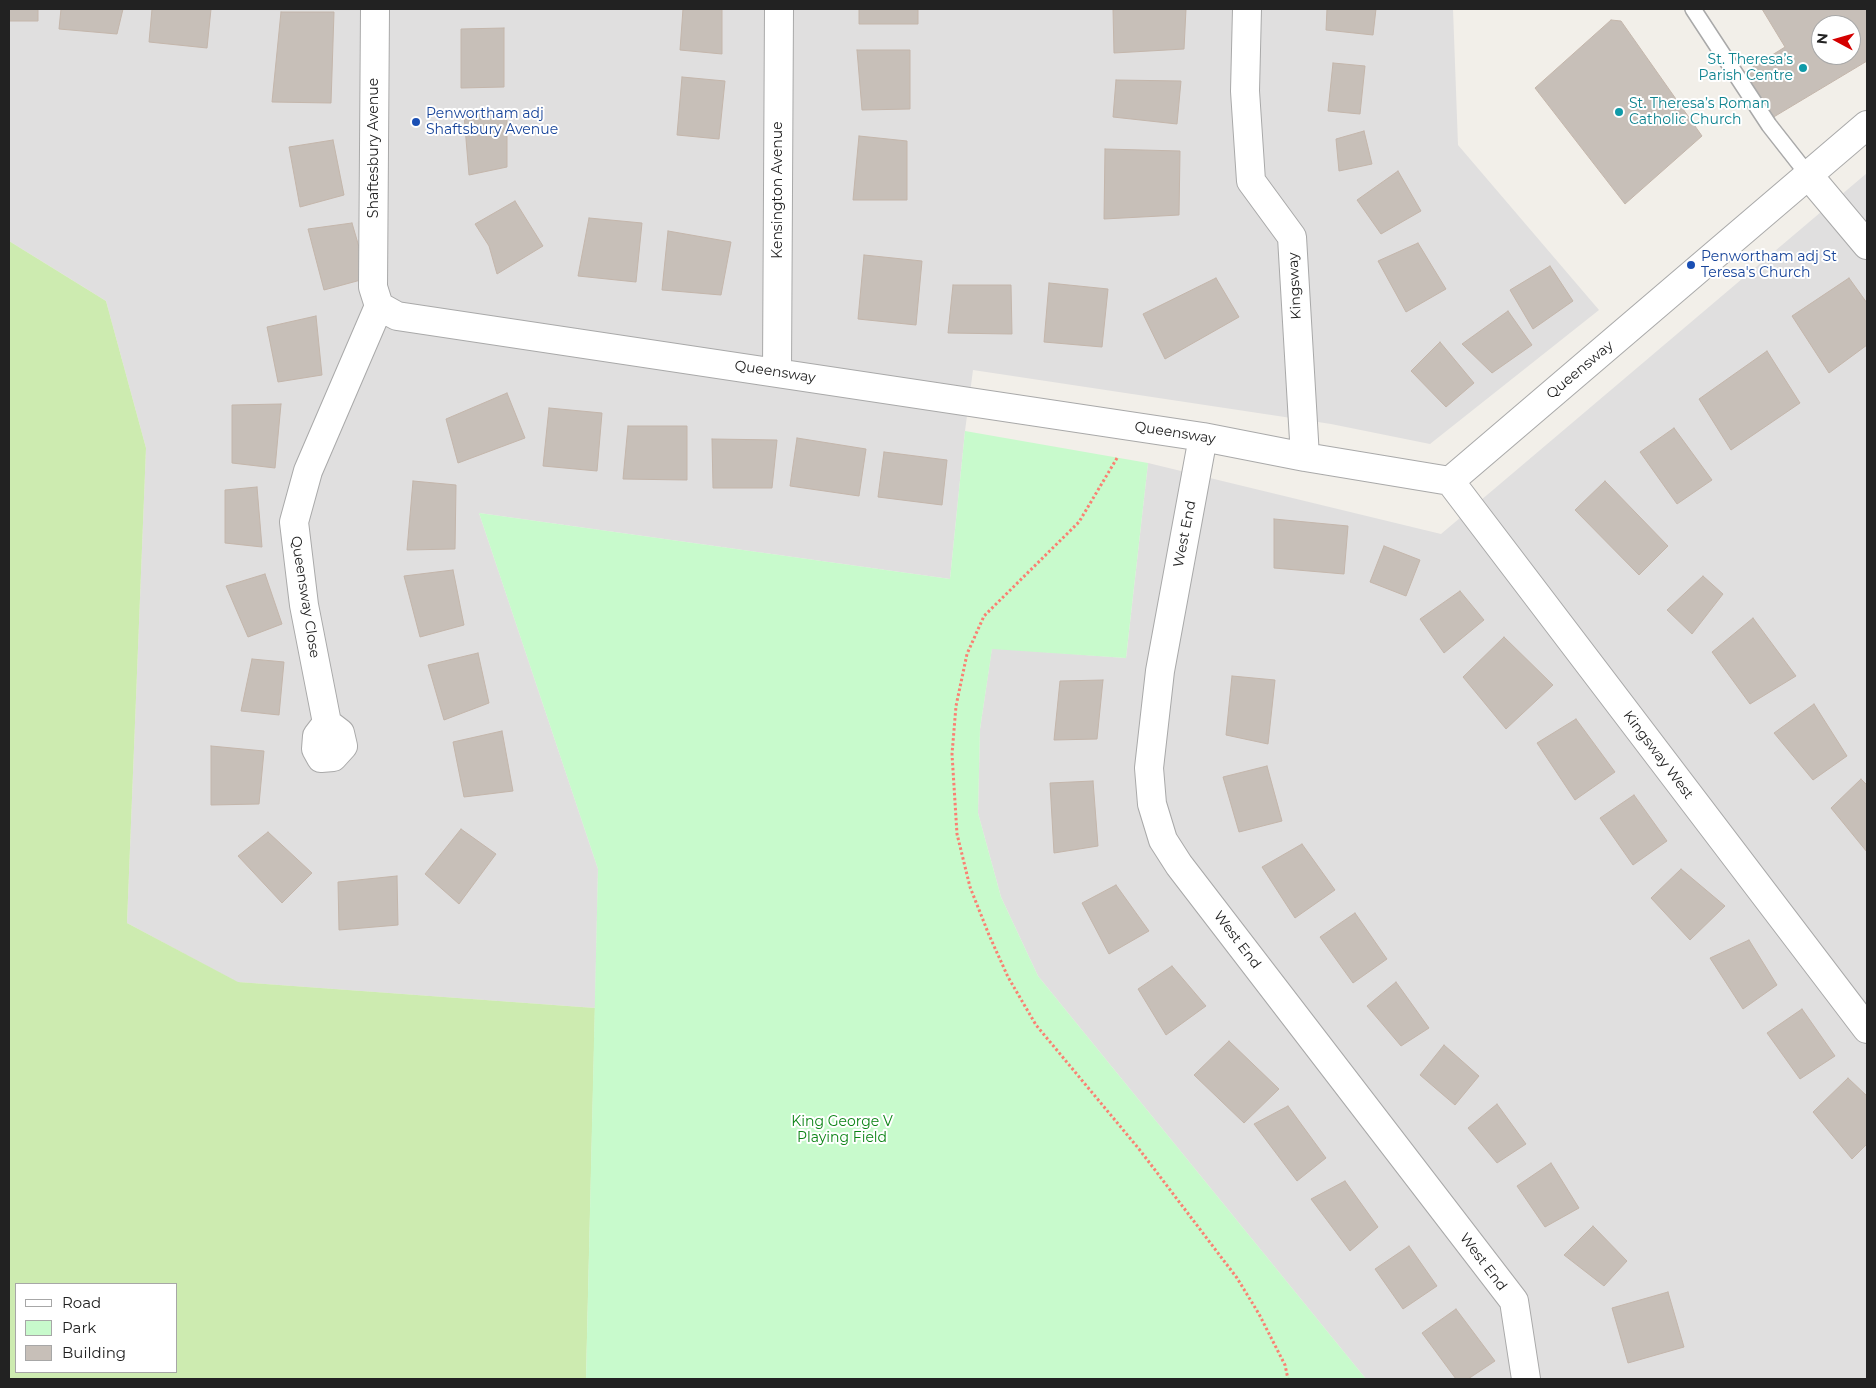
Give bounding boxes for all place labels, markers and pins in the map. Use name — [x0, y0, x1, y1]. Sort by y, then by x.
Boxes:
place label: St. Theresa’s Parish Centre — [1699, 52, 1793, 84]
marker: St. Theresa’s Parish Centre — [1797, 62, 1809, 74]
place label: St. Theresa’s Roman Catholic Church — [1629, 96, 1770, 128]
place label: Penwortham adj Shaftsbury Avenue — [426, 106, 558, 138]
marker: St. Theresa’s Roman Catholic Church — [1613, 106, 1625, 118]
marker: Penwortham adj Shaftsbury Avenue — [410, 116, 422, 128]
place label: Penwortham adj St Teresa's Church — [1701, 249, 1837, 282]
marker: Penwortham adj St Teresa's Church — [1685, 259, 1697, 271]

